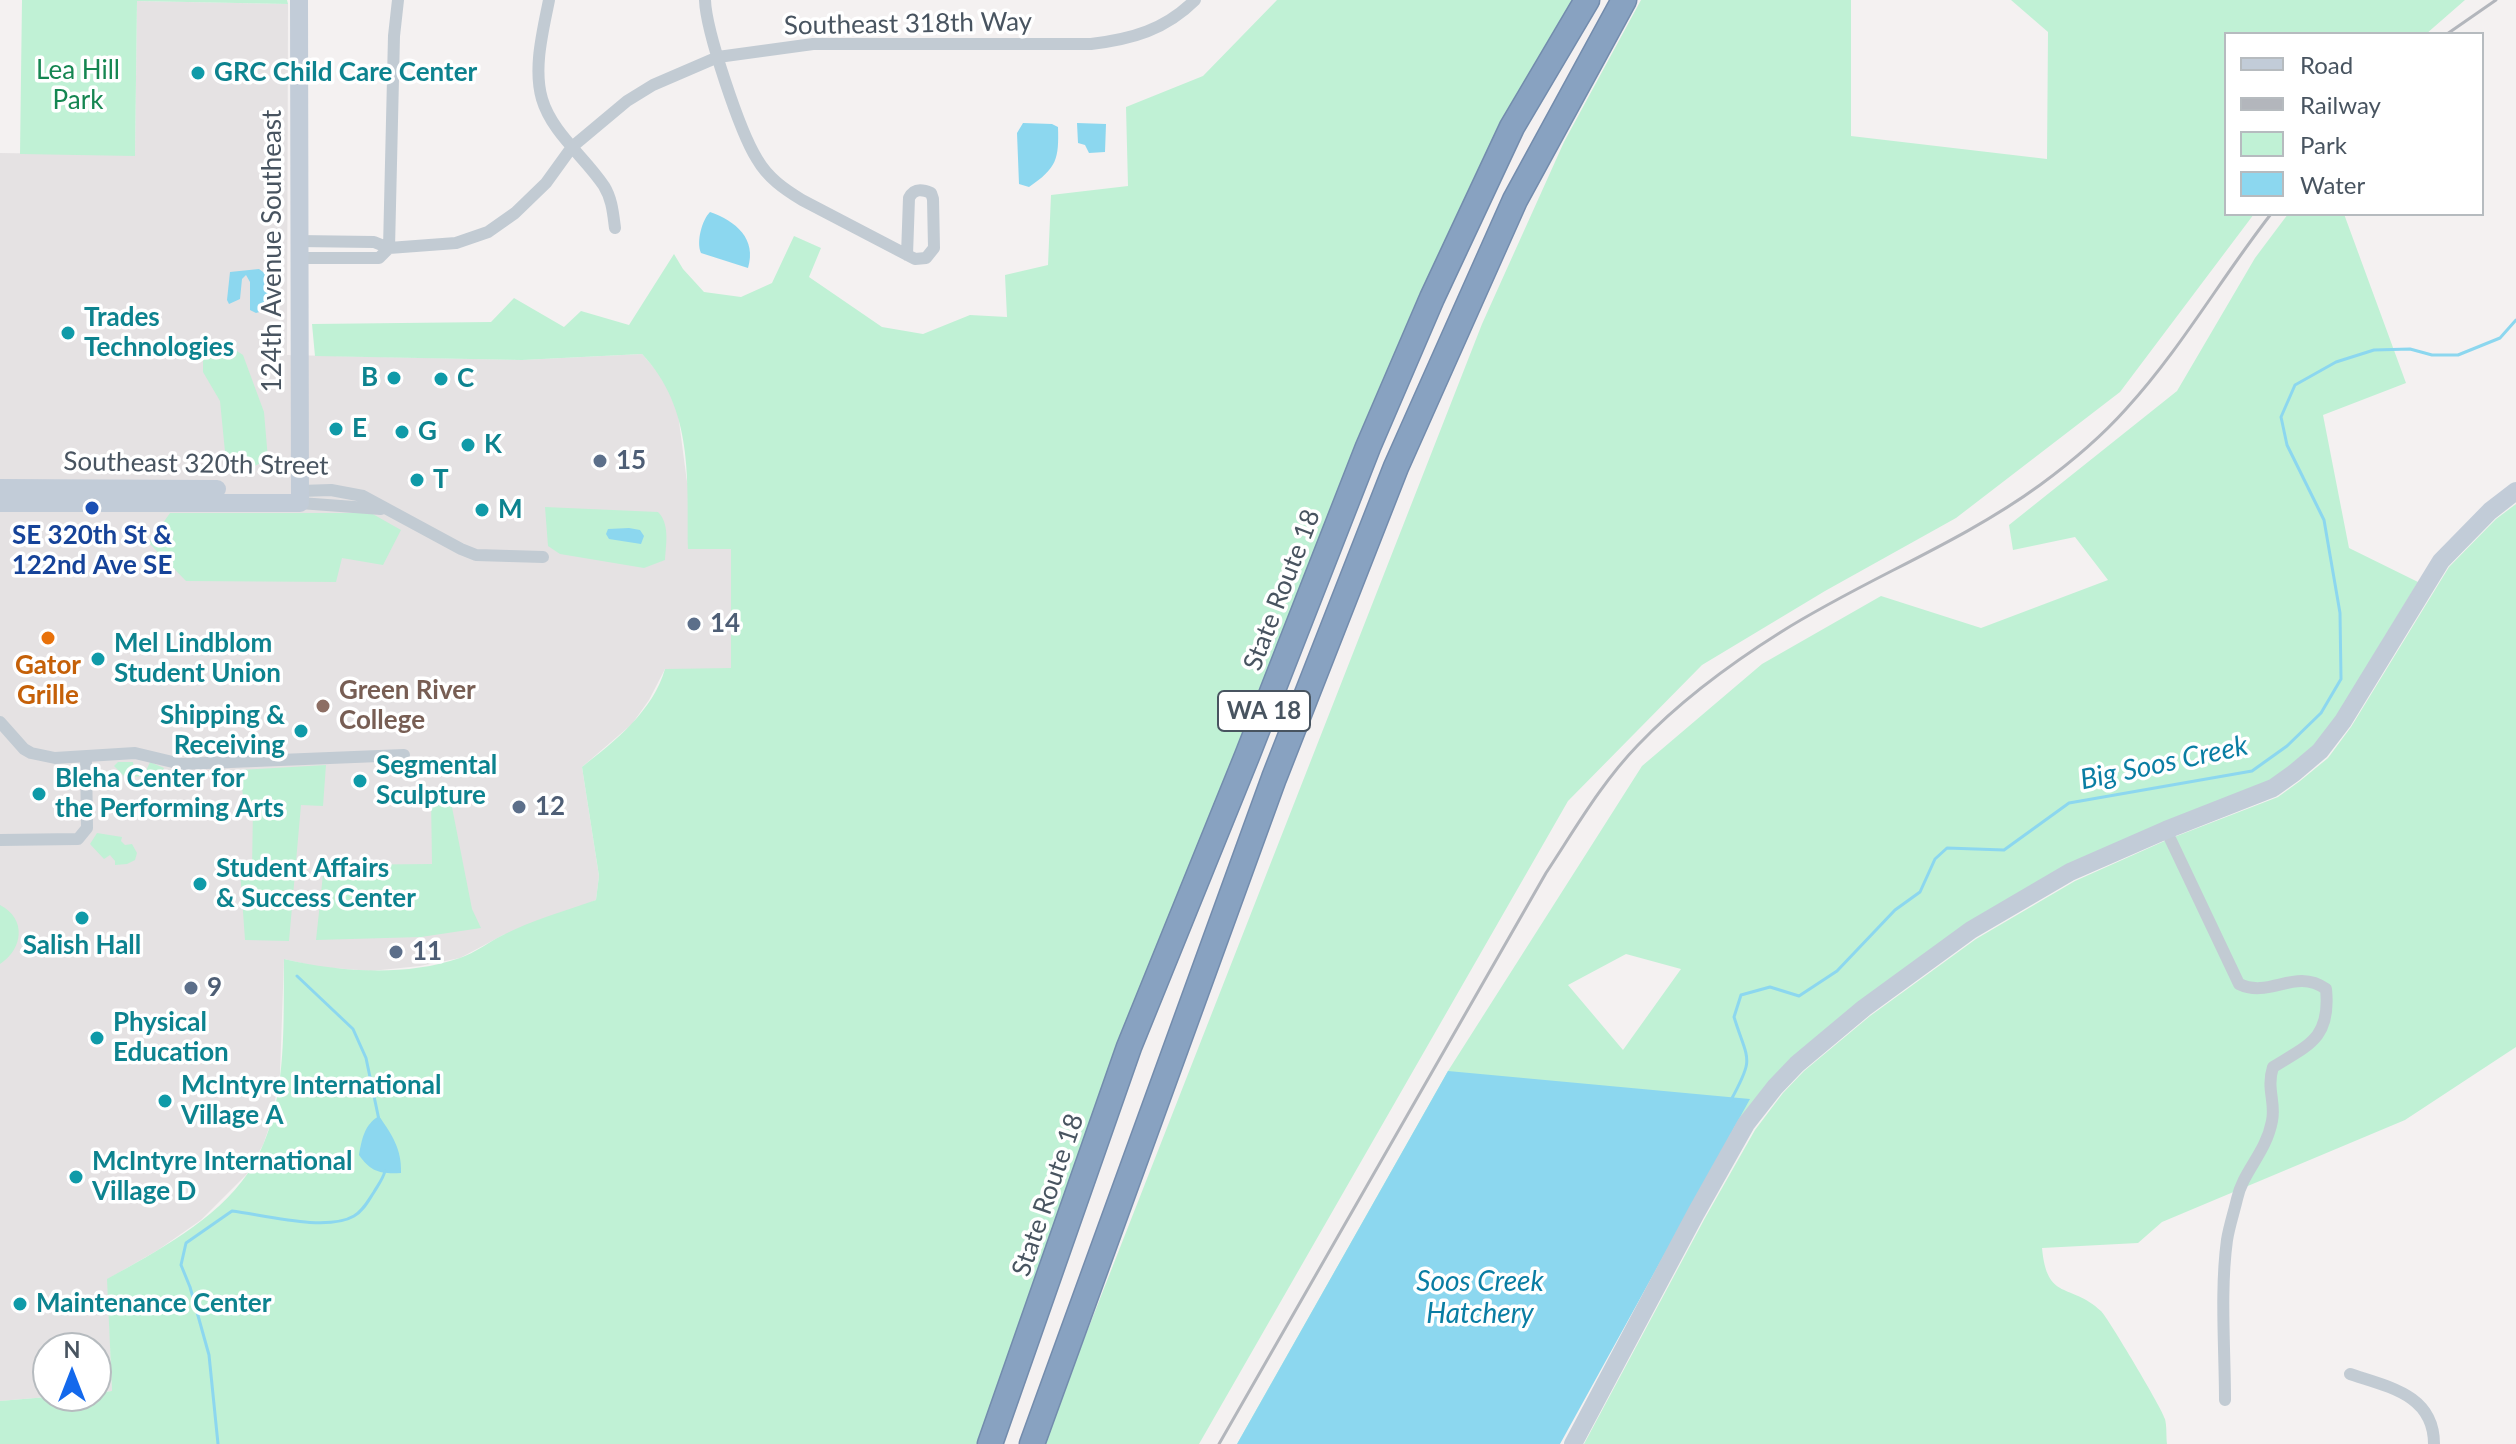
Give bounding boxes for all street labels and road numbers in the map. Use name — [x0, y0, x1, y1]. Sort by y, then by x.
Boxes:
street label: Southeast 318th Way — [784, 6, 1032, 42]
street label: 124th Avenue Southeast — [257, 110, 289, 392]
street label: Southeast 320th Street — [63, 446, 329, 482]
street label: State Route 18 — [1237, 505, 1327, 675]
road number: WA 18 — [1218, 691, 1310, 731]
street label: State Route 18 — [1006, 1110, 1090, 1280]

